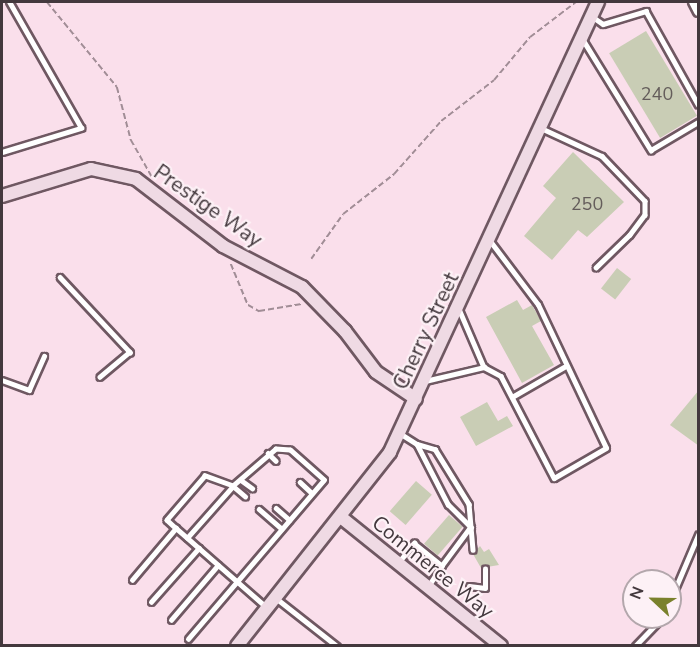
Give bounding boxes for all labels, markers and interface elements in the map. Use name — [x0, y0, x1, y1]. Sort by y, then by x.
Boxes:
house number: 240 — [641, 83, 673, 105]
street label: Prestige Way — [149, 159, 267, 253]
house number: 250 — [571, 193, 603, 215]
street label: Cherry Street — [388, 268, 464, 394]
street label: Commerce Way — [367, 510, 499, 624]
north arrow — [622, 569, 682, 629]
text: N — [625, 583, 650, 603]

